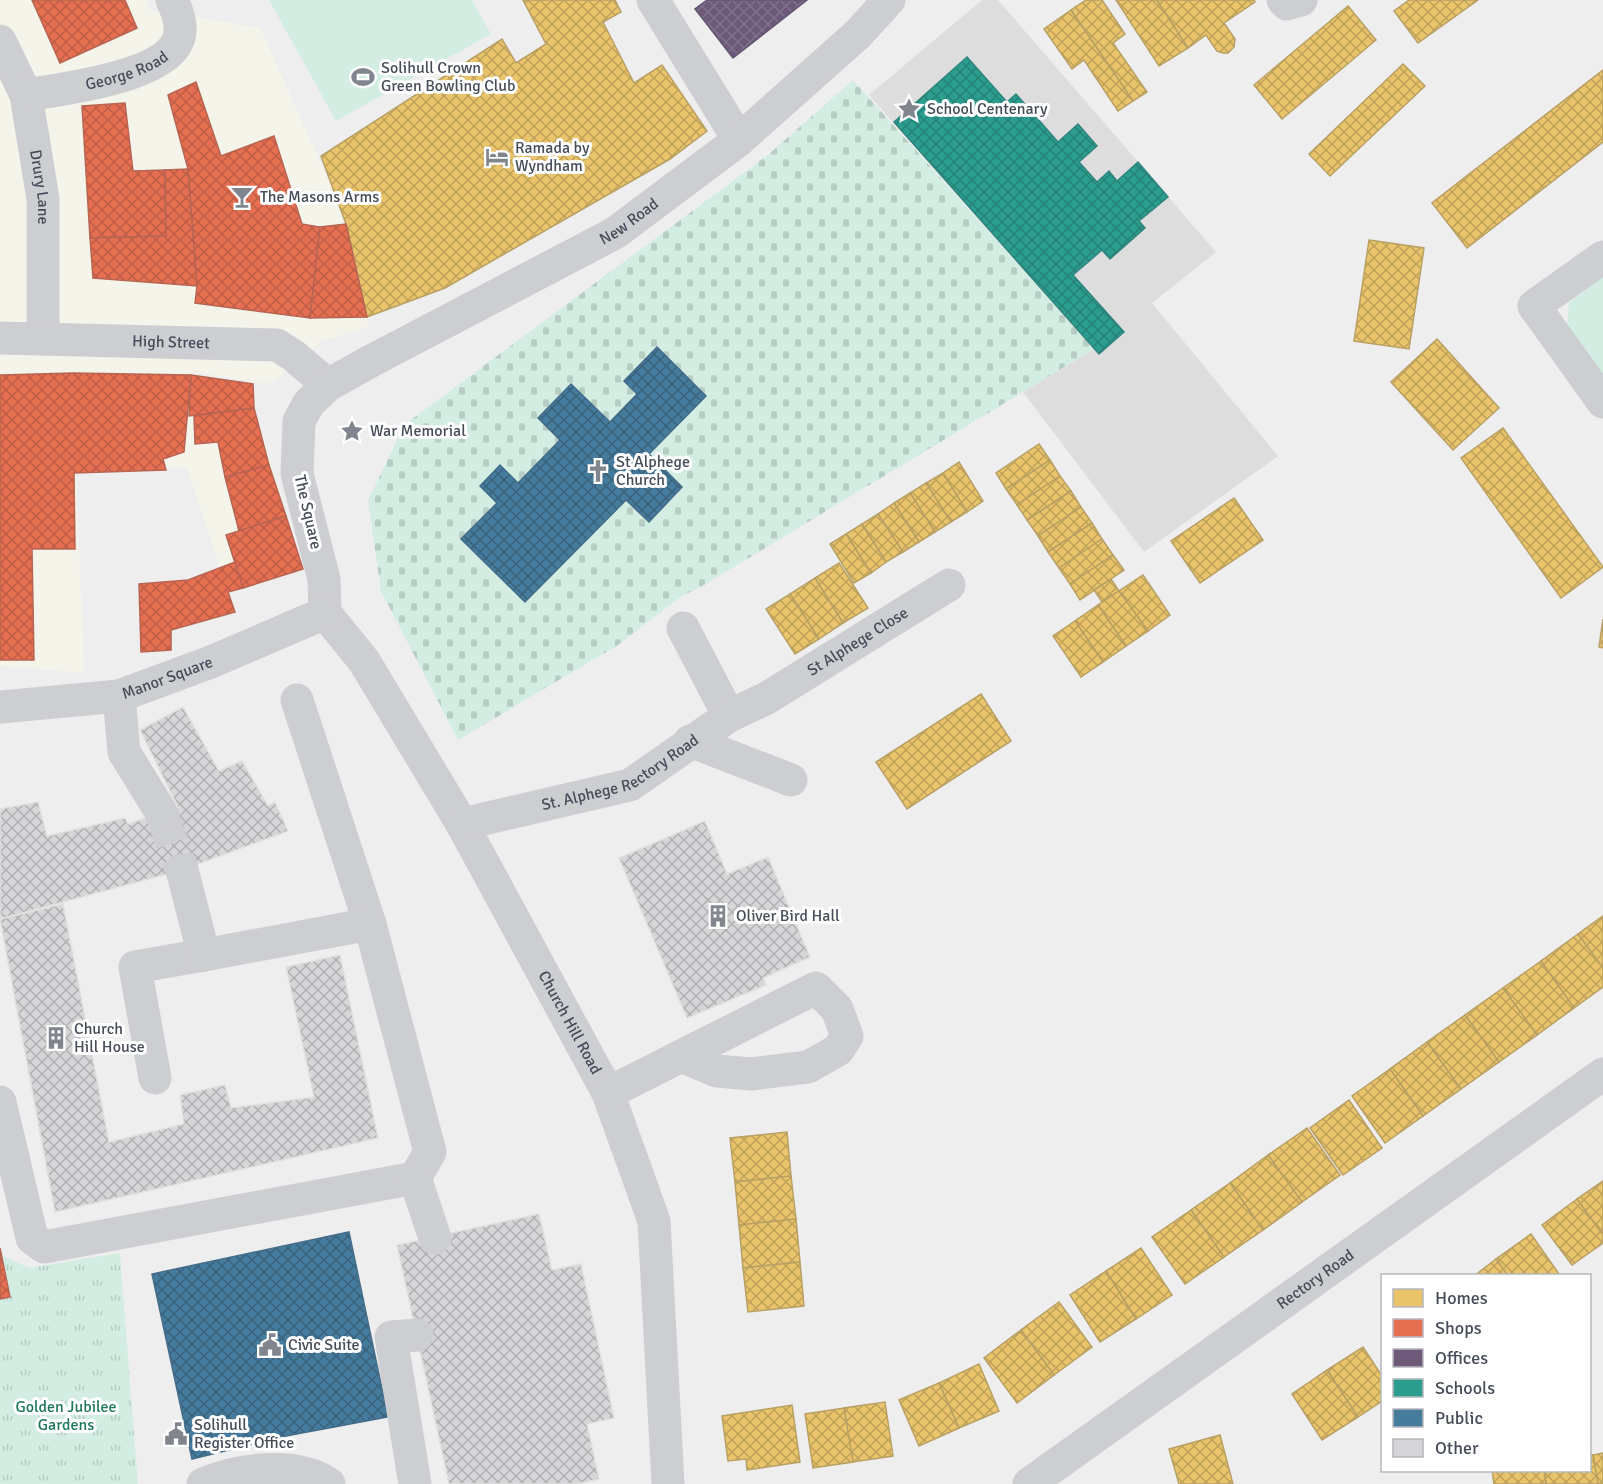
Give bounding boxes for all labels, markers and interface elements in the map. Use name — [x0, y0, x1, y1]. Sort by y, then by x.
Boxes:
street label: George Road — [84, 47, 172, 95]
place label: Solihull Crown Green Bowling Club — [381, 58, 516, 96]
sports icon: Solihull Crown Green Bowling Club — [350, 64, 376, 90]
place icon: School Centenary — [896, 96, 922, 122]
place label: School Centenary — [927, 99, 1048, 119]
place label: Ramada by Wyndham — [515, 138, 590, 176]
hotel icon: Ramada by Wyndham — [484, 144, 510, 170]
street label: Drury Lane — [25, 148, 53, 224]
bar icon: The Masons Arms — [229, 184, 255, 210]
place label: The Masons Arms — [260, 187, 379, 207]
street label: New Road — [596, 194, 663, 249]
street label: High Street — [132, 331, 210, 353]
place icon: War Memorial — [339, 418, 365, 444]
place label: War Memorial — [370, 421, 466, 441]
place label: St Alphege Church — [616, 452, 690, 490]
church icon: St Alphege Church — [585, 458, 611, 484]
street label: The Square — [290, 473, 326, 551]
street label: St Alphege Close — [804, 603, 912, 681]
street label: Manor Square — [119, 652, 216, 704]
street label: St. Alphege Rectory Road — [540, 730, 703, 815]
building icon: Oliver Bird Hall — [705, 903, 731, 929]
place label: Oliver Bird Hall — [736, 906, 840, 926]
street label: Church Hill Road — [534, 967, 606, 1078]
place label: Church Hill House — [74, 1019, 145, 1057]
building icon: Church Hill House — [43, 1025, 69, 1051]
street label: Rectory Road — [1273, 1245, 1358, 1314]
legend — [1381, 1274, 1591, 1472]
text: Homes — [1435, 1287, 1488, 1309]
text: Shops — [1435, 1317, 1482, 1339]
public building icon: Civic Suite — [257, 1332, 283, 1358]
place label: Civic Suite — [288, 1335, 360, 1355]
text: Offices — [1435, 1347, 1488, 1369]
text: Schools — [1435, 1377, 1495, 1399]
park label: Golden Jubilee Gardens — [15, 1397, 117, 1435]
text: Public — [1435, 1407, 1483, 1429]
place label: Solihull Register Office — [194, 1415, 294, 1453]
public building icon: Solihull Register Office — [163, 1421, 189, 1447]
text: Other — [1435, 1437, 1479, 1459]

